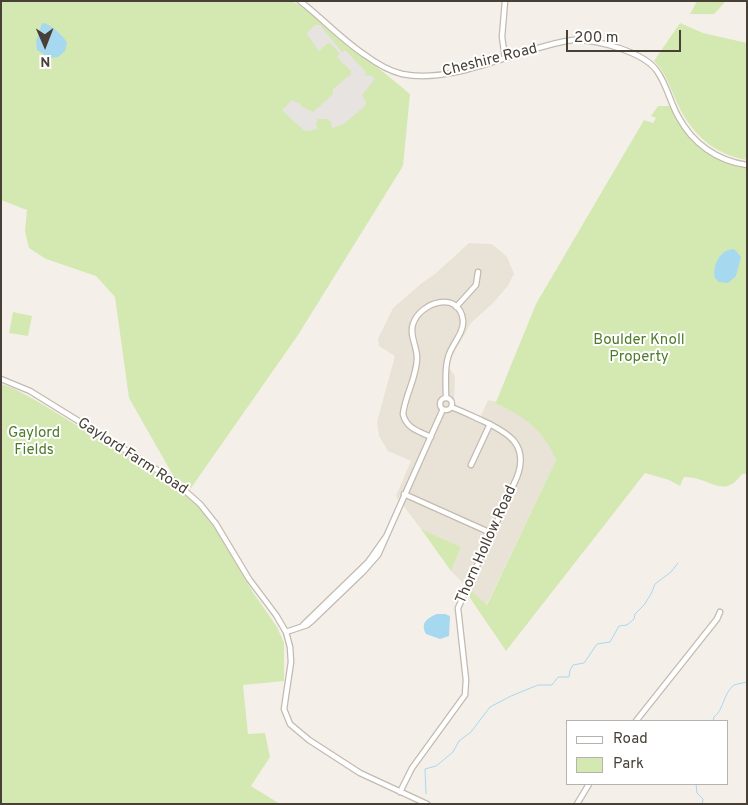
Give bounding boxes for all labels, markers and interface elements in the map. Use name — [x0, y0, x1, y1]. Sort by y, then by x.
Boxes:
north arrow — [20, 20, 70, 70]
scale bar — [568, 20, 683, 52]
text: 200 m — [574, 29, 619, 48]
street label: Cheshire Road — [441, 40, 539, 82]
text: N — [40, 52, 50, 69]
park label: Boulder Knoll Property — [593, 332, 685, 367]
street label: Gaylord Farm Road — [74, 415, 190, 499]
park label: Gaylord Fields — [8, 425, 60, 460]
street label: Thorn Hollow Road — [453, 483, 521, 607]
legend — [566, 720, 728, 785]
text: Road — [613, 730, 648, 749]
text: Park — [613, 755, 644, 774]

